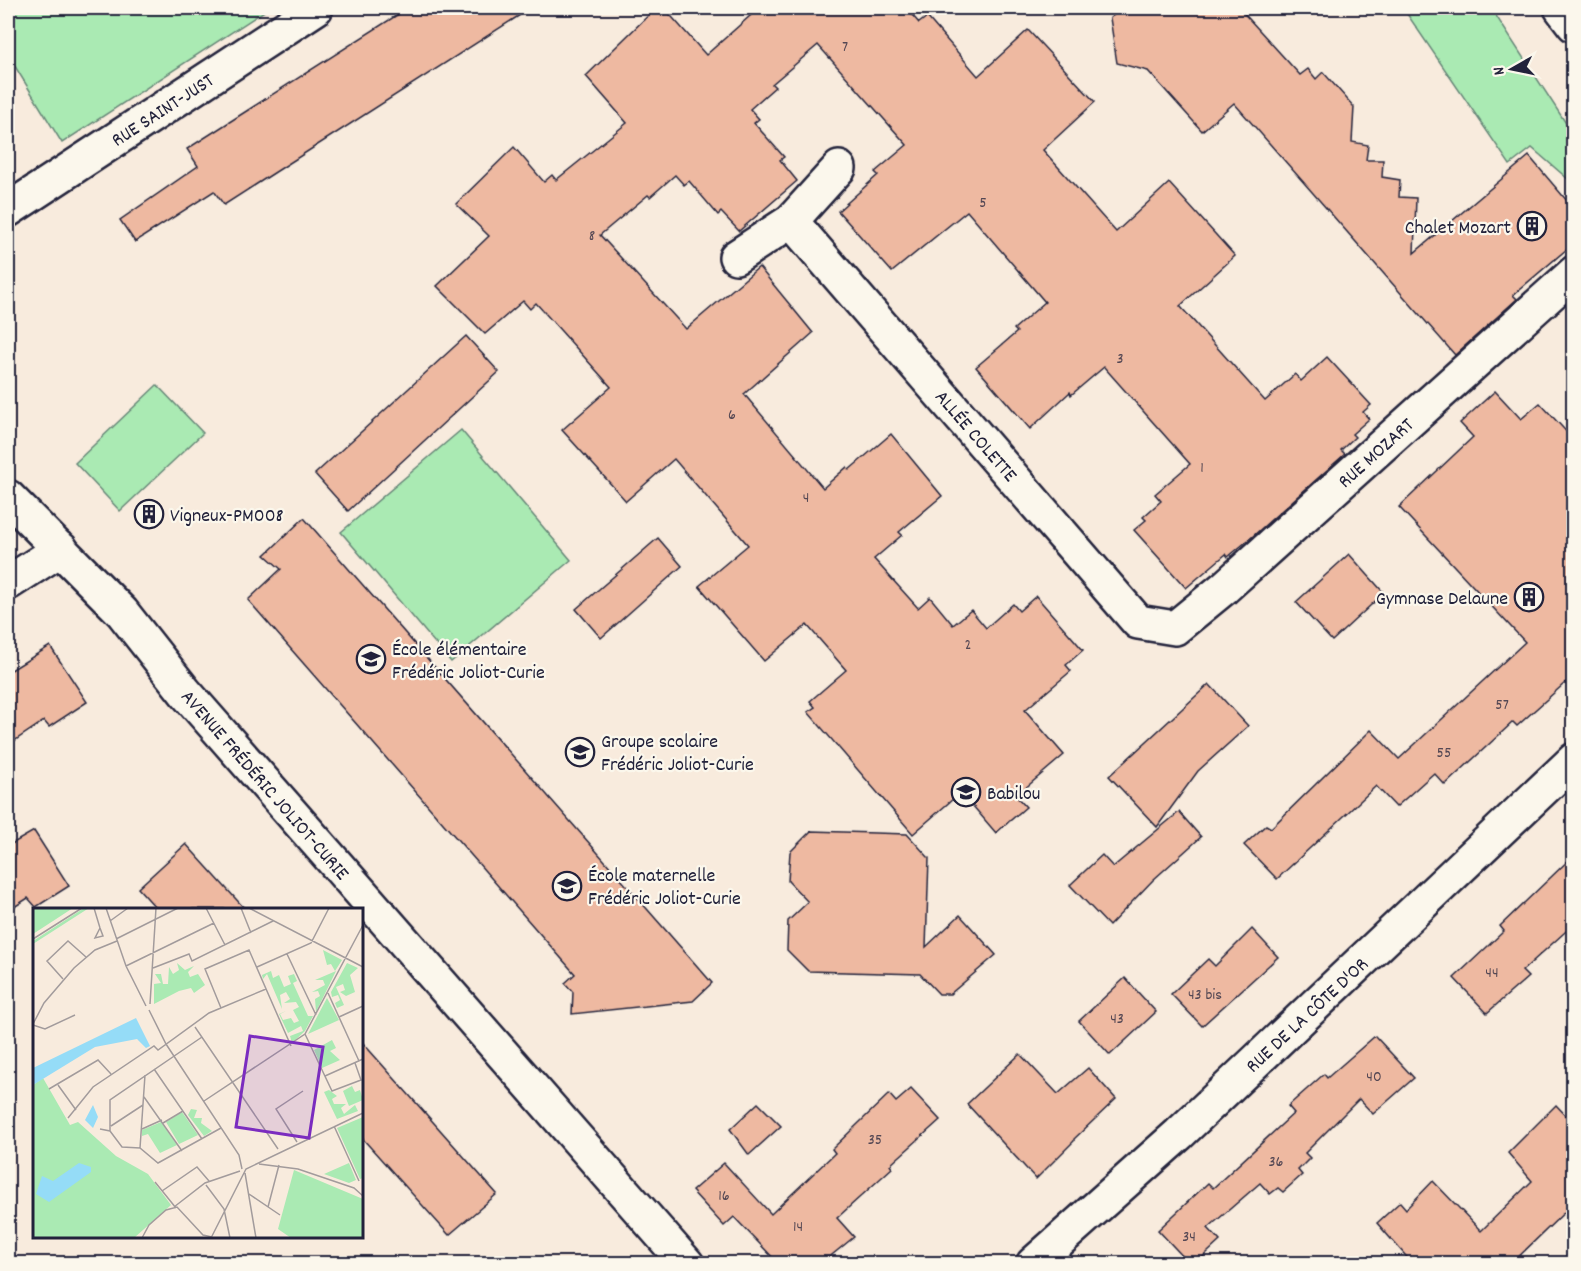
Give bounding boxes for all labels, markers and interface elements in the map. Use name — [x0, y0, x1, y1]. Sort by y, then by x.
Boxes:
house number: 7 — [842, 36, 848, 59]
north arrow — [1482, 39, 1542, 99]
text: N — [1488, 65, 1512, 77]
street label: RUE SAINT-JUST — [107, 68, 221, 155]
house number: 5 — [979, 192, 987, 215]
building icon: Chalet Mozart — [1516, 210, 1548, 242]
place label: Chalet Mozart — [1405, 215, 1511, 243]
house number: 8 — [589, 225, 595, 248]
house number: 3 — [1116, 348, 1124, 371]
street label: ALLÉE COLETTE — [927, 385, 1023, 489]
house number: 6 — [728, 404, 736, 427]
street label: RUE MOZART — [1333, 412, 1421, 496]
house number: 1 — [1200, 457, 1204, 480]
house number: 4 — [803, 487, 809, 510]
building icon: Vigneux-PM008 — [133, 498, 165, 530]
place label: Vigneux-PM008 — [170, 503, 284, 531]
building icon: Gymnase Delaune — [1513, 581, 1545, 613]
place label: Gymnase Delaune — [1376, 586, 1508, 614]
house number: 2 — [965, 634, 972, 657]
place label: École élémentaire Frédéric Joliot-Curie — [392, 637, 545, 688]
school or university icon: École élémentaire Frédéric Joliot-Curie — [355, 643, 387, 675]
street label: AVENUE FRÉDÉRIC JOLIOT-CURIE — [173, 685, 354, 887]
house number: 57 — [1495, 694, 1509, 717]
place label: Groupe scolaire Frédéric Joliot-Curie — [601, 729, 754, 780]
school or university icon: Groupe scolaire Frédéric Joliot-Curie — [564, 736, 596, 768]
house number: 55 — [1437, 742, 1451, 765]
school or university icon: Babilou — [950, 776, 982, 808]
place label: Babilou — [987, 781, 1040, 809]
place label: École maternelle Frédéric Joliot-Curie — [588, 863, 741, 914]
school or university icon: École maternelle Frédéric Joliot-Curie — [551, 870, 583, 902]
inset map — [33, 908, 363, 1238]
street label: RUE DE LA CÔTE D'OR — [1240, 952, 1376, 1081]
house number: 44 — [1485, 962, 1499, 985]
house number: 43 bis — [1188, 984, 1222, 1007]
house number: 43 — [1110, 1008, 1124, 1031]
house number: 40 — [1366, 1066, 1382, 1089]
house number: 35 — [868, 1129, 882, 1152]
house number: 36 — [1269, 1151, 1284, 1174]
house number: 16 — [718, 1185, 730, 1208]
house number: 14 — [793, 1216, 803, 1239]
house number: 34 — [1182, 1226, 1196, 1249]

